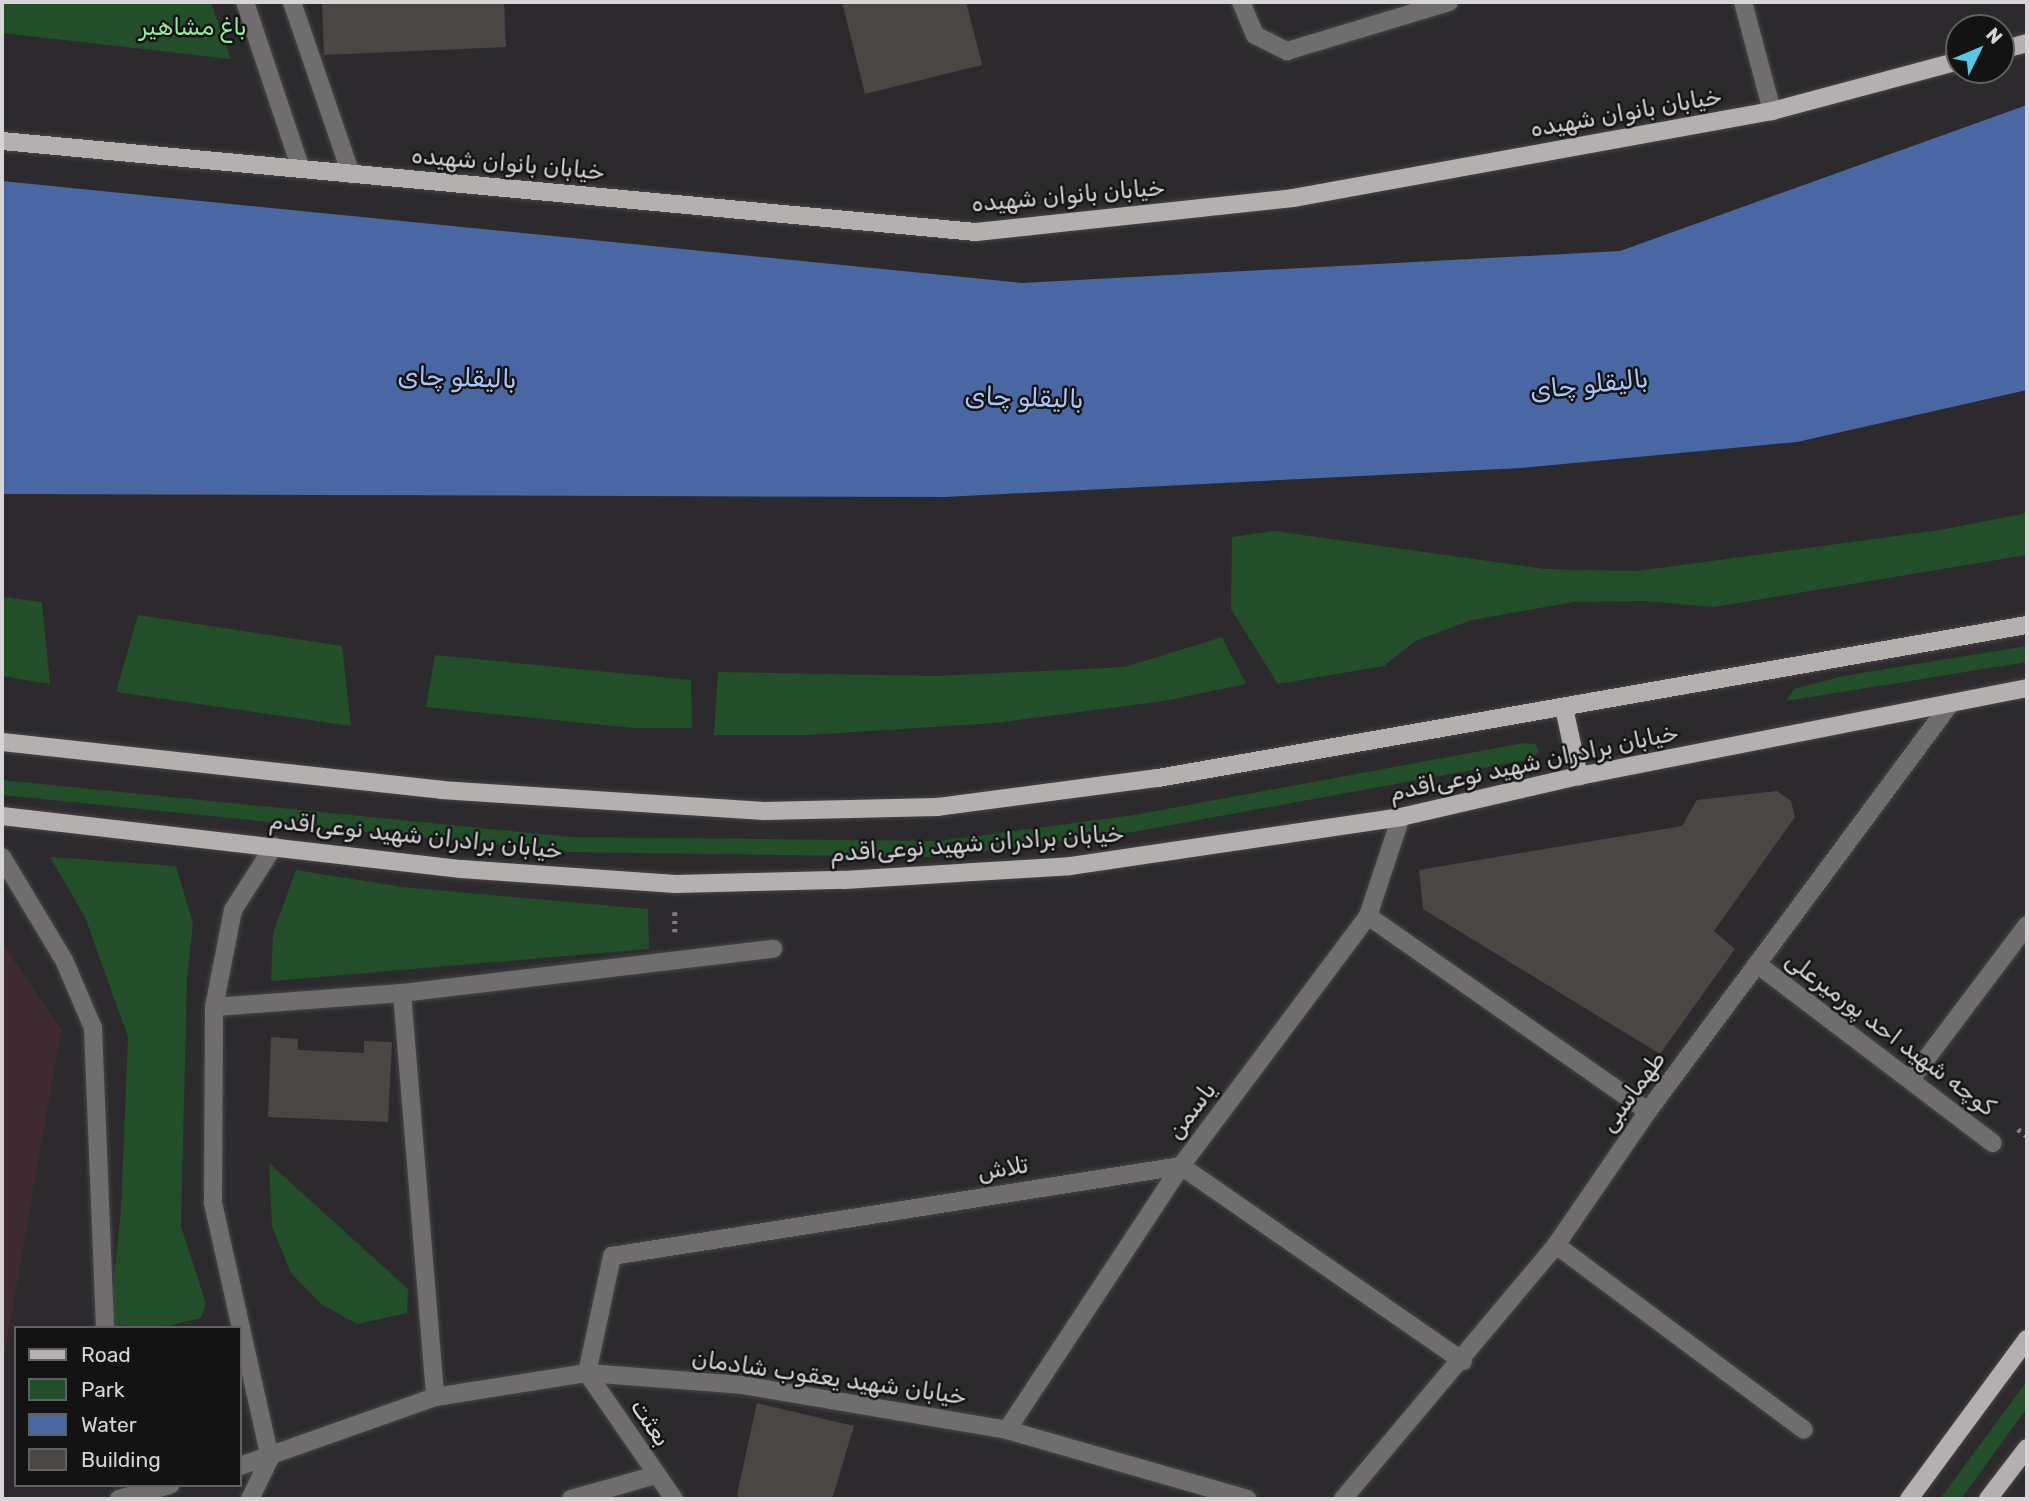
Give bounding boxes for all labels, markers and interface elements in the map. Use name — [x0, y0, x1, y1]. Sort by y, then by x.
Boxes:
park label: باغ مشاهیر — [139, 14, 247, 42]
north arrow — [1945, 14, 2015, 84]
text: N — [1981, 23, 2007, 49]
street label: خیابان بانوان شهیده — [1528, 82, 1724, 144]
street label: خیابان بانوان شهیده — [410, 141, 606, 187]
street label: خیابان بانوان شهیده — [970, 173, 1166, 219]
water label: بالیقلو چای — [397, 360, 517, 396]
water label: بالیقلو چای — [1528, 363, 1650, 407]
water label: بالیقلو چای — [964, 380, 1084, 416]
street label: خیابان برادران شهید نوعی‌اقدم — [1387, 718, 1681, 808]
street label: خیابان برادران شهید نوعی‌اقدم — [268, 806, 564, 866]
street label: خیابان برادران شهید نوعی‌اقدم — [829, 819, 1125, 869]
street label: کوچه شهید احد پورمیرعلی — [1779, 946, 2001, 1122]
street label: طهماسبی — [1594, 1046, 1672, 1138]
street label: یاسمن — [1161, 1077, 1223, 1145]
street label: تلاش — [975, 1151, 1031, 1187]
legend — [14, 1326, 242, 1487]
text: Road — [81, 1342, 131, 1367]
street label: خیابان شهید یعقوب شادمان — [690, 1344, 968, 1412]
text: Park — [81, 1377, 125, 1402]
street label: بعثت — [624, 1394, 676, 1452]
text: Water — [81, 1412, 137, 1437]
text: Building — [81, 1447, 161, 1472]

